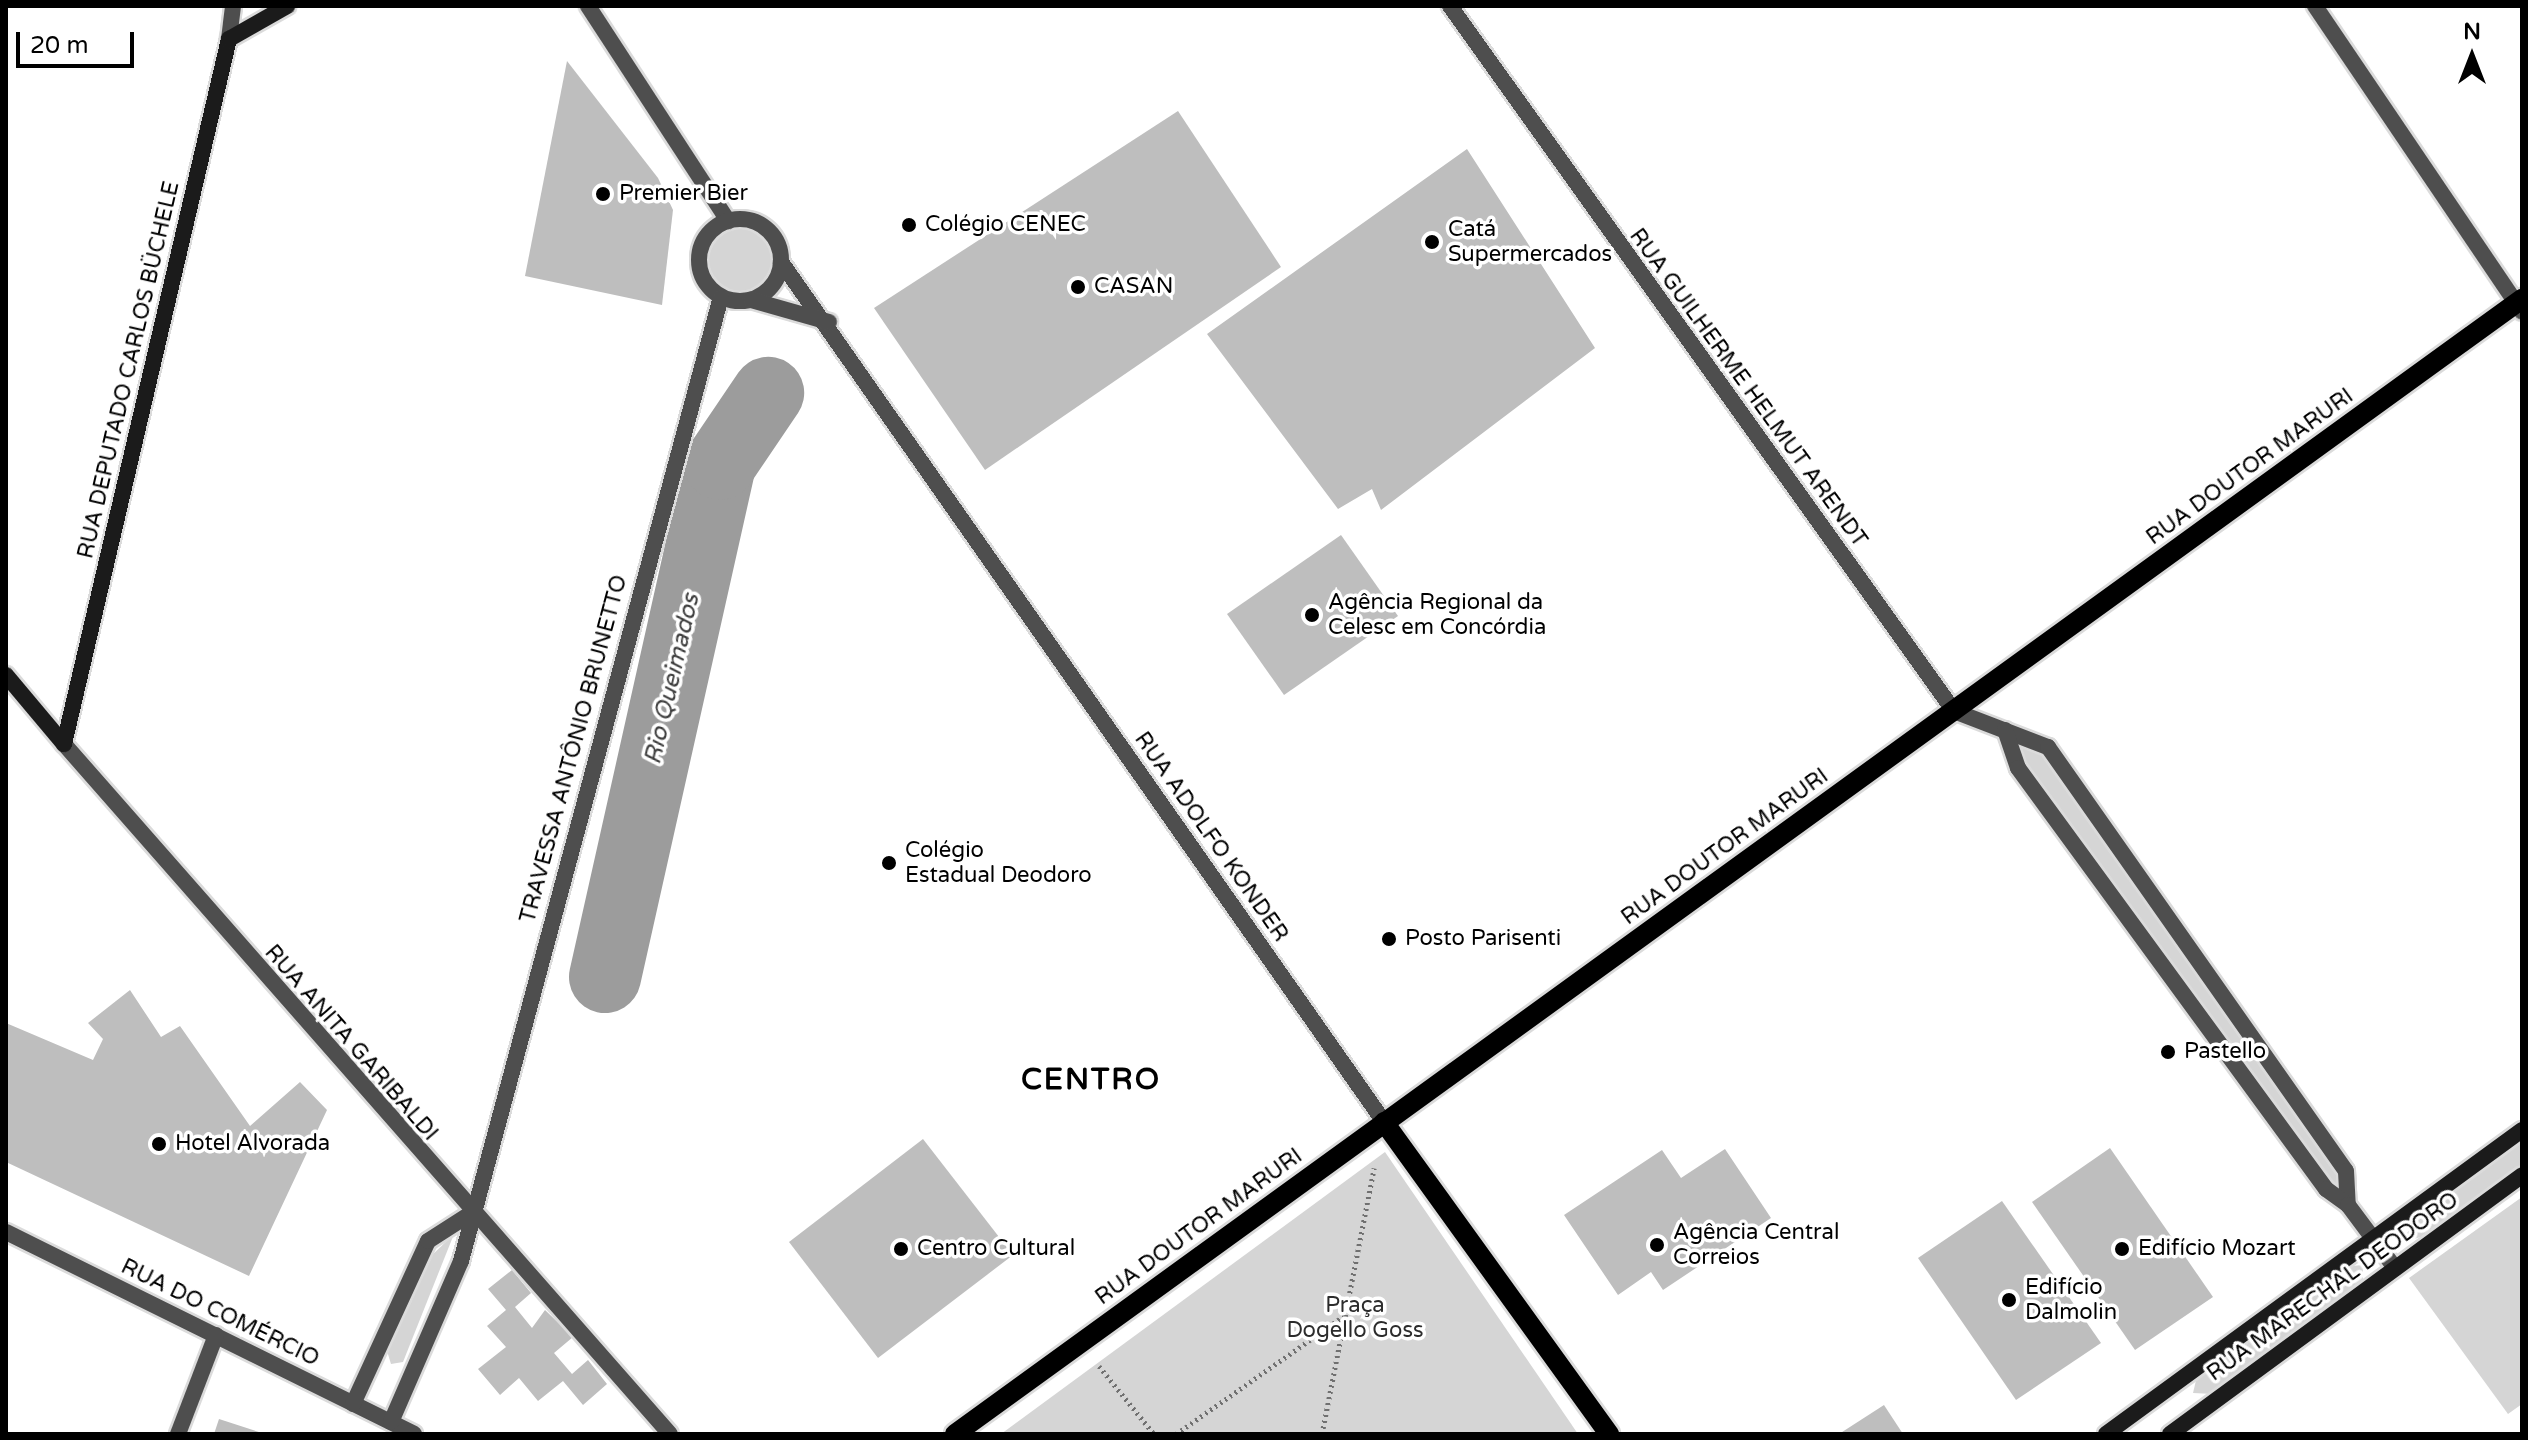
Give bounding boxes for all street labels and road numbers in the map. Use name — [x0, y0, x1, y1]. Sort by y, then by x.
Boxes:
street label: RUA DEPUTADO CARLOS BÜCHELE — [73, 179, 185, 561]
street label: RUA GUILHERME HELMUT ARENDT — [1624, 224, 1872, 552]
street label: RUA DOUTOR MARURI — [2141, 383, 2359, 551]
street label: TRAVESSA ANTÔNIO BRUNETTO — [515, 572, 633, 926]
street label: RUA ADOLFO KONDER — [1129, 727, 1293, 947]
street label: RUA DOUTOR MARURI — [1616, 763, 1834, 931]
street label: RUA ANITA GARIBALDI — [259, 940, 443, 1146]
street label: RUA DOUTOR MARURI — [1090, 1143, 1308, 1311]
street label: RUA MARECHAL DEODORO — [2202, 1187, 2464, 1387]
street label: RUA DO COMÉRCIO — [117, 1254, 323, 1372]

